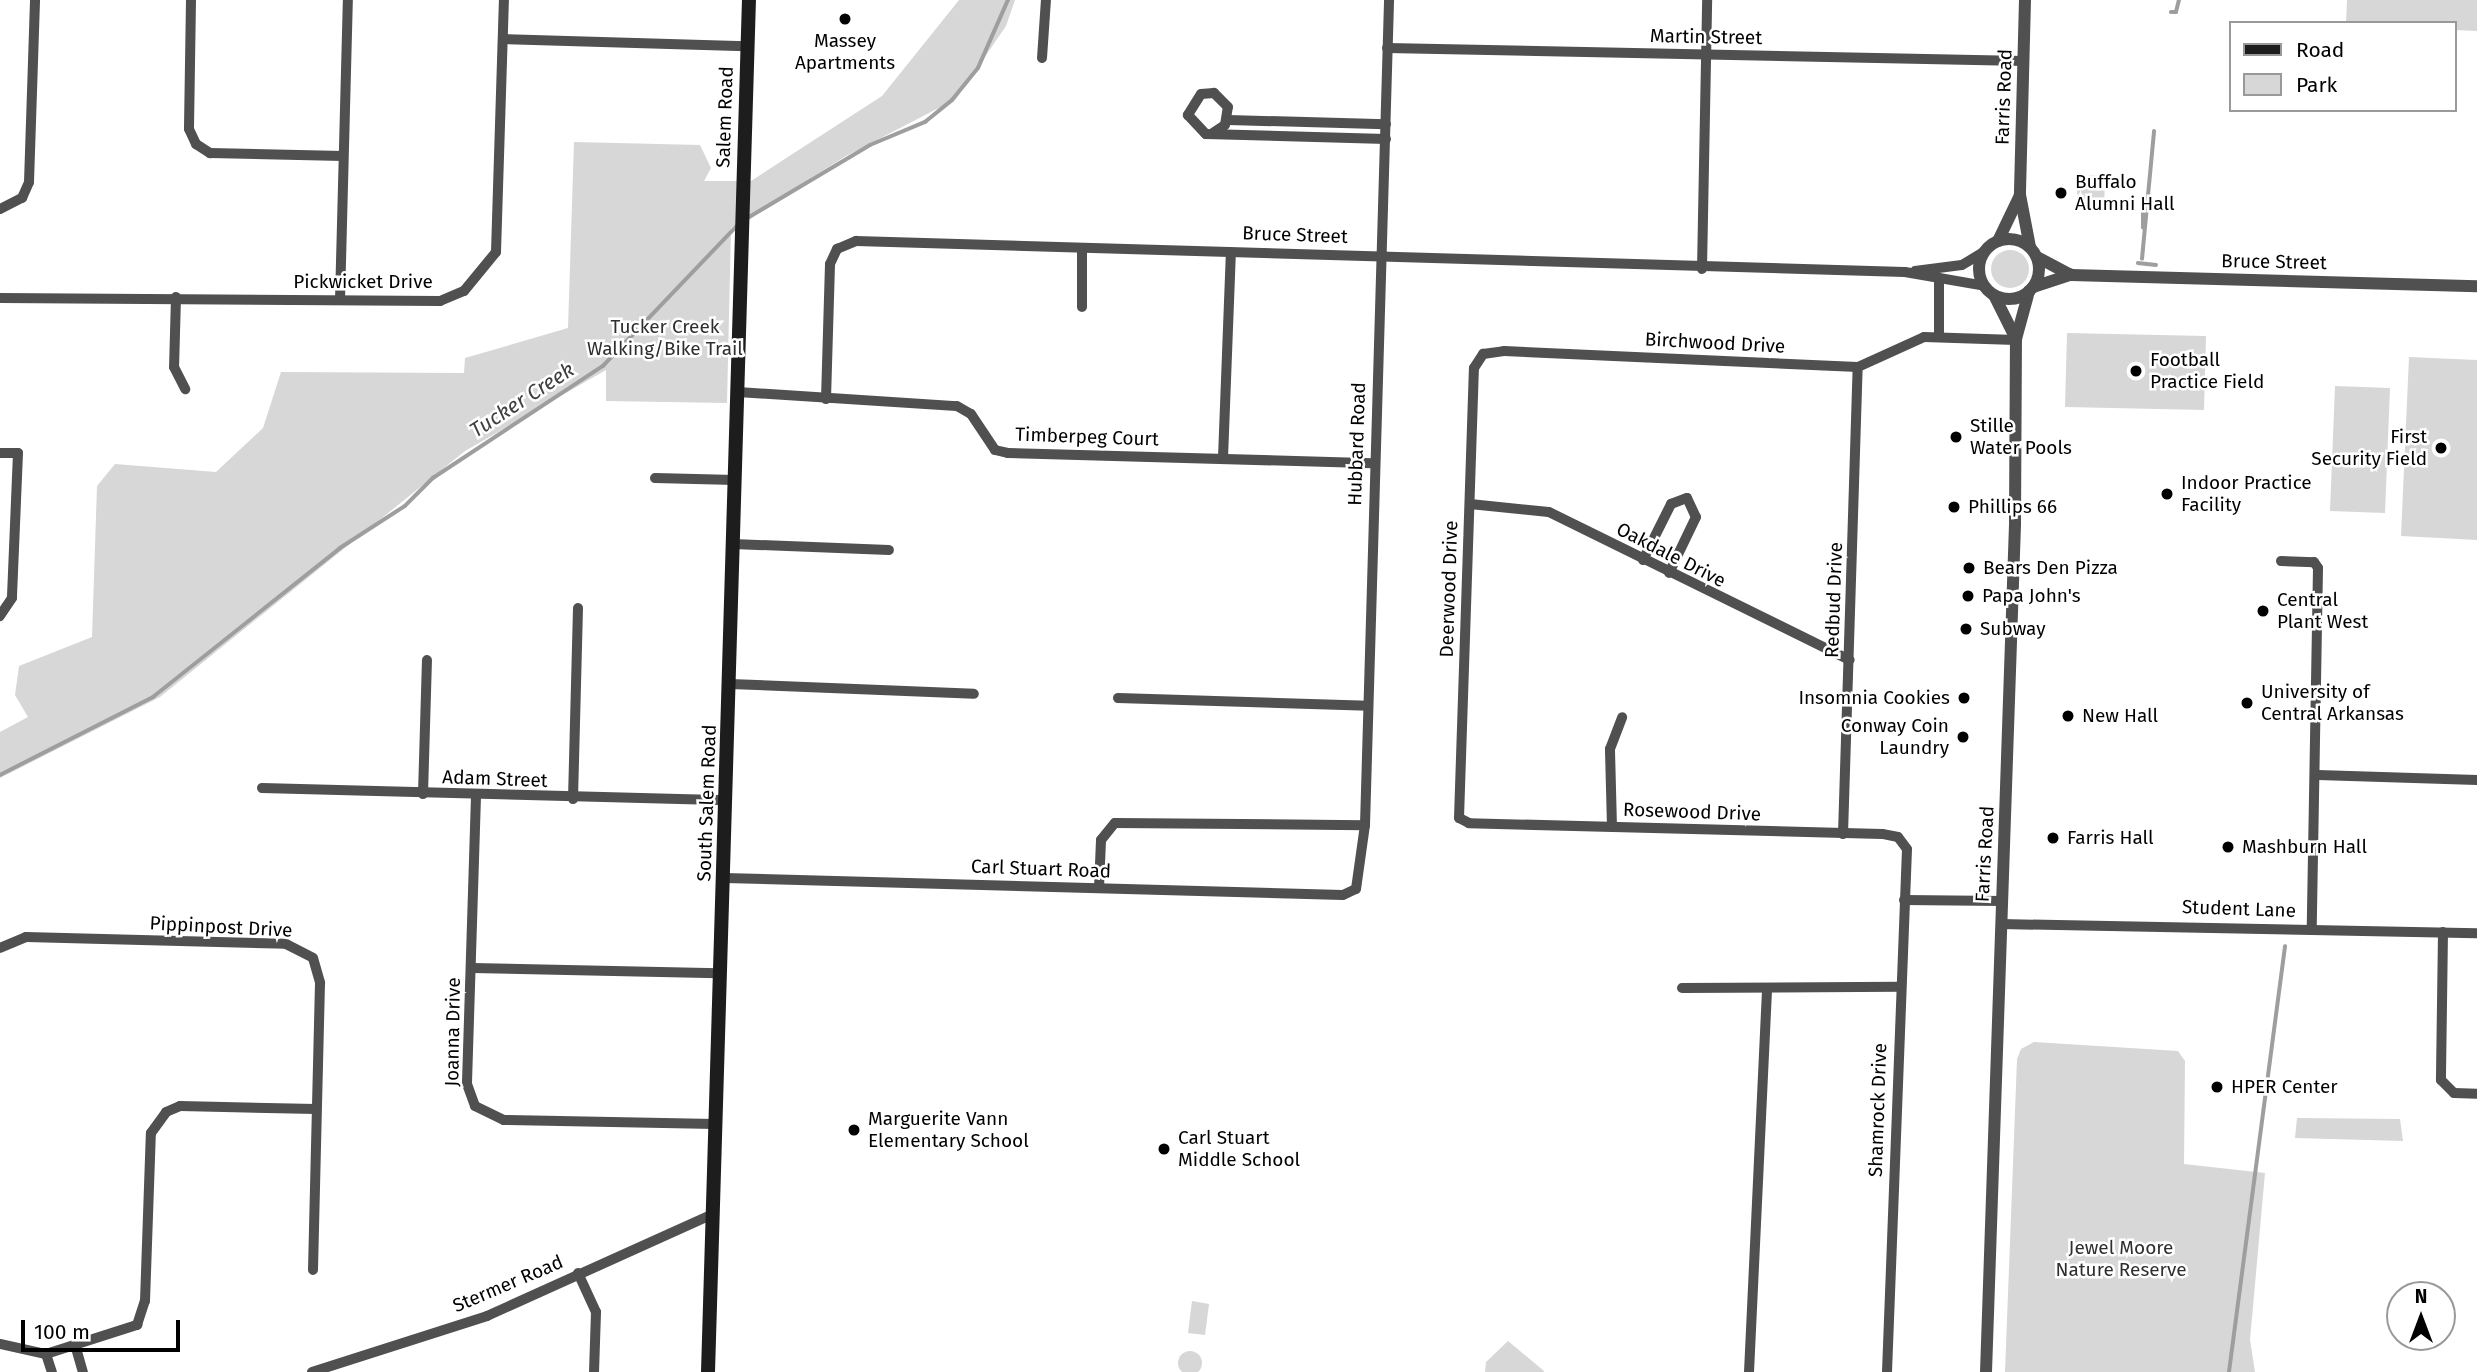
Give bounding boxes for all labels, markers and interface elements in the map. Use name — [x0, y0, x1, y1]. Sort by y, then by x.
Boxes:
marker: Massey Apartments — [837, 11, 853, 27]
legend — [2228, 21, 2456, 112]
street label: Martin Street — [1650, 25, 1762, 49]
place label: Massey Apartments — [795, 30, 895, 74]
text: Road — [2296, 37, 2344, 63]
street label: Farris Road — [1991, 48, 2017, 146]
street label: Salem Road — [712, 66, 738, 168]
text: Park — [2296, 72, 2337, 98]
place label: Buffalo Alumni Hall — [2075, 171, 2175, 215]
marker: Buffalo Alumni Hall — [2053, 185, 2069, 201]
street label: Bruce Street — [1242, 222, 1348, 248]
street label: Bruce Street — [2221, 250, 2327, 274]
street label: Pickwicket Drive — [293, 271, 433, 293]
park label: Tucker Creek Walking/Bike Trail — [587, 316, 743, 360]
street label: Birchwood Drive — [1644, 328, 1786, 358]
place label: Football Practice Field — [2150, 349, 2264, 393]
water label: Tucker Creek — [465, 357, 579, 443]
marker: Football Practice Field — [2128, 363, 2144, 379]
street label: Hubbard Road — [1343, 382, 1371, 506]
place label: Stille Water Pools — [1970, 415, 2072, 459]
street label: Timberpeg Court — [1015, 423, 1159, 451]
place label: First Security Field — [2311, 426, 2427, 470]
marker: Stille Water Pools — [1948, 429, 1964, 445]
marker: First Security Field — [2433, 440, 2449, 456]
place label: Indoor Practice Facility — [2181, 472, 2312, 516]
marker: Indoor Practice Facility — [2159, 486, 2175, 502]
place label: Phillips 66 — [1968, 496, 2057, 518]
marker: Phillips 66 — [1946, 499, 1962, 515]
street label: Oakdale Drive — [1612, 518, 1730, 592]
street label: Deerwood Drive — [1435, 520, 1463, 658]
street label: Redbud Drive — [1821, 542, 1847, 658]
place label: Bears Den Pizza — [1983, 557, 2118, 579]
marker: Bears Den Pizza — [1961, 560, 1977, 576]
place label: Papa John's — [1982, 585, 2081, 607]
marker: Papa John's — [1960, 588, 1976, 604]
place label: Central Plant West — [2277, 589, 2368, 633]
marker: Central Plant West — [2255, 603, 2271, 619]
place label: Subway — [1980, 618, 2045, 640]
marker: Subway — [1958, 621, 1974, 637]
place label: University of Central Arkansas — [2261, 681, 2404, 725]
place label: Insomnia Cookies — [1798, 687, 1950, 709]
marker: Insomnia Cookies — [1956, 690, 1972, 706]
marker: University of Central Arkansas — [2239, 695, 2255, 711]
place label: New Hall — [2082, 705, 2158, 727]
marker: New Hall — [2060, 708, 2076, 724]
place label: Conway Coin Laundry — [1841, 715, 1949, 759]
street label: South Salem Road — [693, 724, 721, 882]
marker: Conway Coin Laundry — [1955, 729, 1971, 745]
street label: Adam Street — [442, 766, 548, 792]
street label: Rosewood Drive — [1622, 798, 1762, 826]
street label: Farris Road — [1971, 805, 1999, 903]
place label: Farris Hall — [2067, 827, 2154, 849]
marker: Farris Hall — [2045, 830, 2061, 846]
place label: Mashburn Hall — [2242, 836, 2367, 858]
marker: Mashburn Hall — [2220, 839, 2236, 855]
street label: Carl Stuart Road — [970, 855, 1112, 883]
street label: Student Lane — [2182, 896, 2296, 922]
street label: Pippinpost Drive — [149, 912, 293, 942]
street label: Joanna Drive — [441, 977, 465, 1087]
street label: Shamrock Drive — [1864, 1042, 1892, 1178]
place label: HPER Center — [2231, 1076, 2338, 1098]
marker: HPER Center — [2209, 1079, 2225, 1095]
place label: Marguerite Vann Elementary School — [868, 1108, 1029, 1152]
marker: Marguerite Vann Elementary School — [846, 1122, 862, 1138]
place label: Carl Stuart Middle School — [1178, 1127, 1300, 1171]
marker: Carl Stuart Middle School — [1156, 1141, 1172, 1157]
park label: Jewel Moore Nature Reserve — [2055, 1237, 2187, 1281]
street label: Stermer Road — [449, 1251, 567, 1317]
north arrow — [2386, 1281, 2456, 1351]
text: N — [2415, 1285, 2427, 1308]
scale bar — [24, 1306, 184, 1350]
text: 100 m — [34, 1319, 90, 1345]

